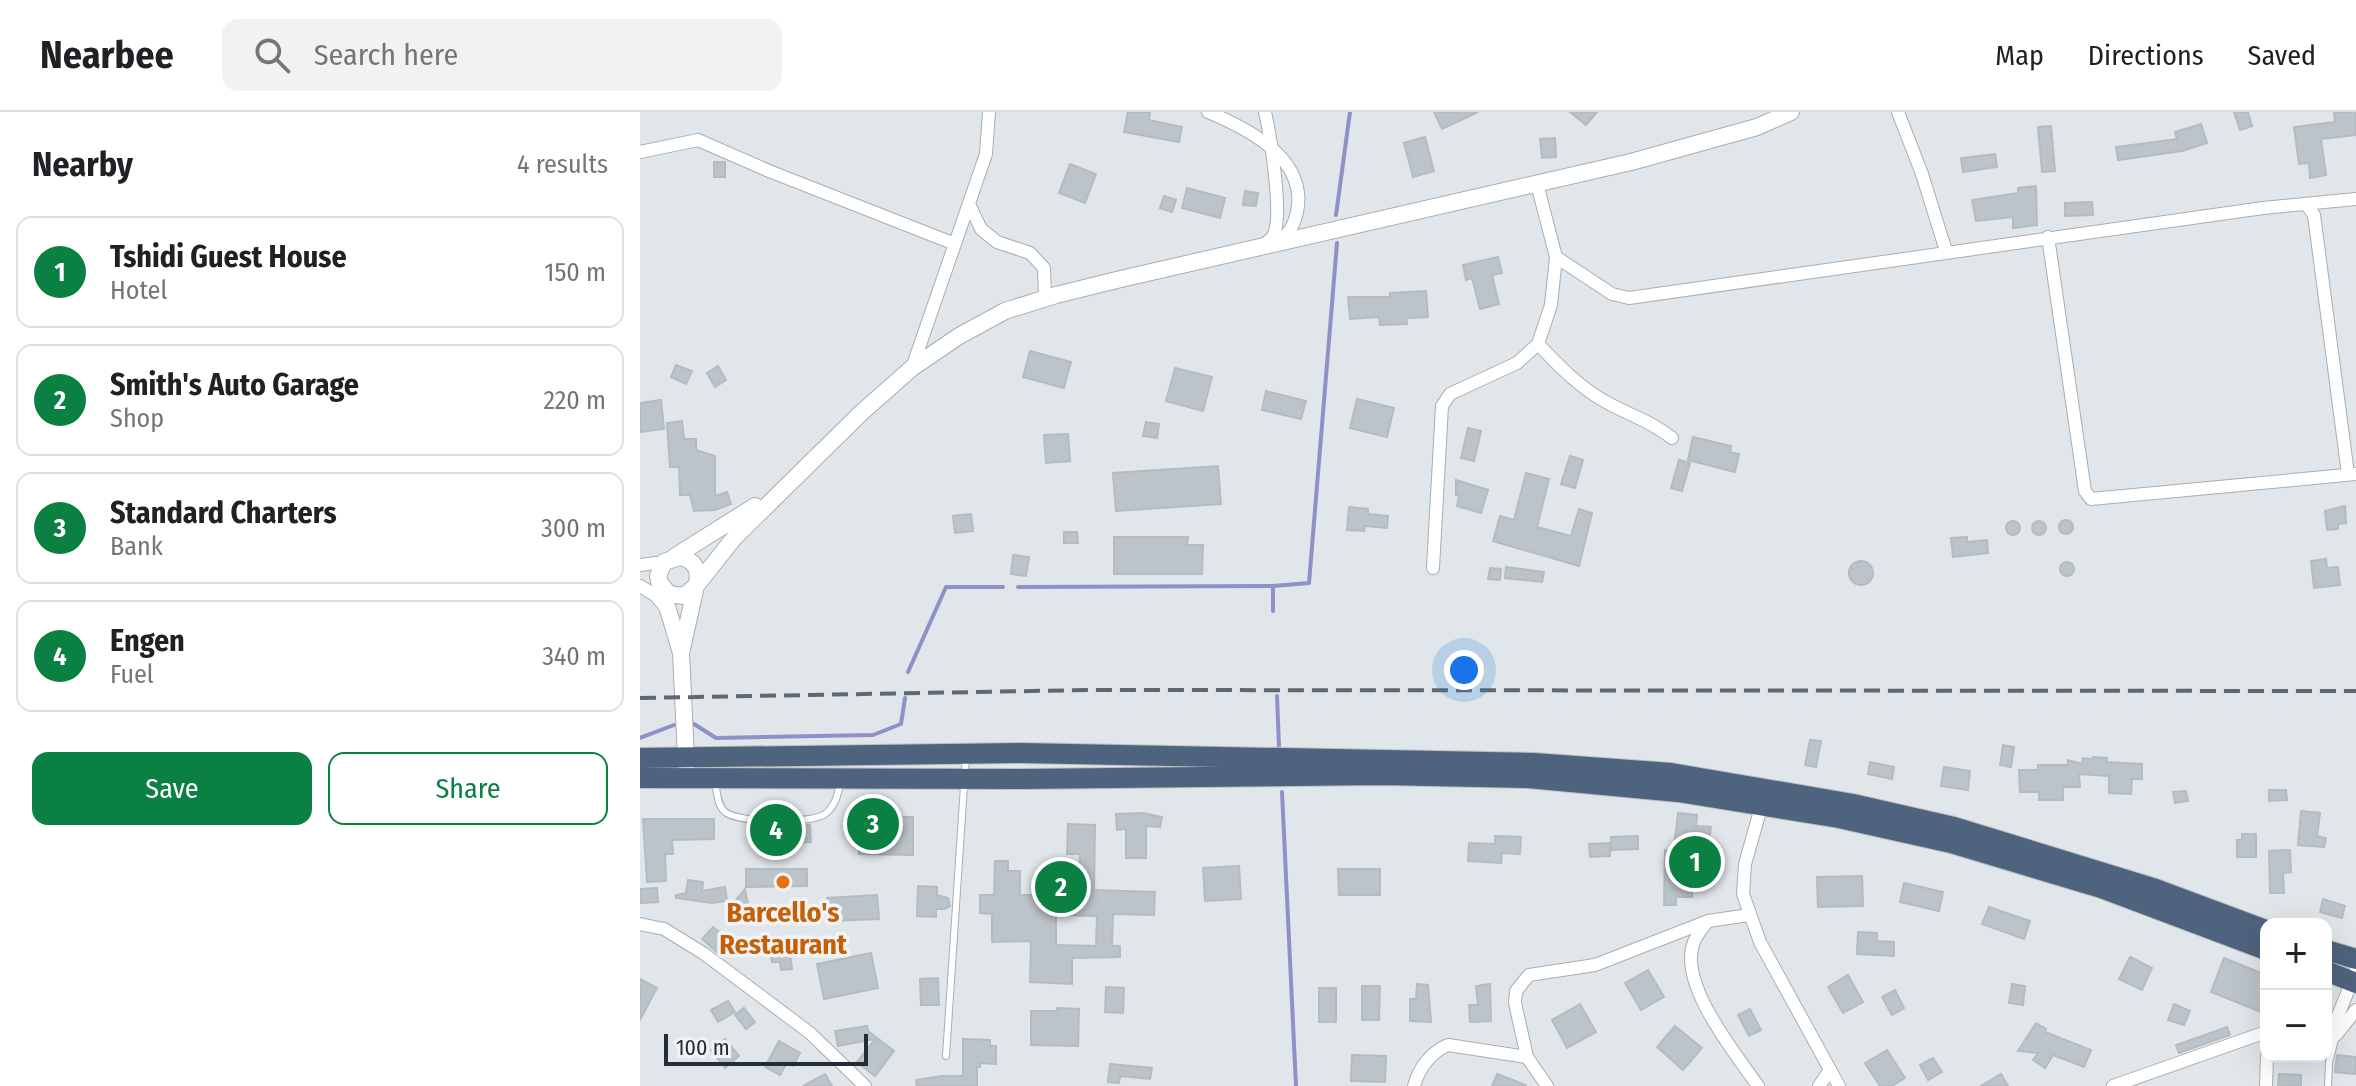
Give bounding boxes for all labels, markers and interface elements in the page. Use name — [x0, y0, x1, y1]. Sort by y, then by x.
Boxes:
search box — [222, 19, 782, 91]
text: Nearbee — [40, 32, 174, 78]
icon: search — [250, 33, 294, 77]
text: Search here — [314, 37, 458, 73]
text: Map — [1995, 39, 2044, 72]
text: Directions — [2088, 39, 2204, 72]
text: Saved — [2248, 39, 2316, 72]
text: Nearby — [32, 144, 133, 185]
text: 4 results — [517, 149, 608, 180]
text: Tshidi Guest House — [110, 239, 347, 275]
text: 1 — [55, 257, 66, 288]
text: 150 m — [544, 257, 606, 288]
text: Hotel — [110, 275, 167, 306]
text: Smith's Auto Garage — [110, 367, 359, 403]
text: 2 — [54, 385, 66, 416]
text: 220 m — [543, 385, 606, 416]
text: Shop — [110, 403, 164, 434]
text: Standard Charters — [110, 495, 337, 531]
text: 3 — [54, 513, 66, 544]
text: 300 m — [541, 513, 606, 544]
text: Bank — [110, 531, 163, 562]
text: Engen — [110, 623, 185, 659]
text: 4 — [53, 641, 67, 672]
text: 340 m — [542, 641, 606, 672]
your location — [1444, 650, 1484, 690]
text: Fuel — [110, 659, 154, 690]
button: Save — [32, 752, 312, 825]
button: Share — [328, 752, 608, 825]
pin: 3 — [847, 794, 899, 854]
pin: 4 — [750, 800, 802, 860]
pin: 1 — [1669, 832, 1721, 892]
pin: 2 — [1035, 857, 1087, 917]
marker: Barcello's Restaurant — [774, 873, 792, 891]
place label: Barcello's Restaurant — [719, 896, 848, 961]
map controls — [2260, 918, 2332, 1062]
button: + — [2260, 918, 2332, 990]
button: − — [2260, 990, 2332, 1062]
scale bar — [664, 1030, 868, 1066]
text: 100 m — [676, 1034, 730, 1061]

